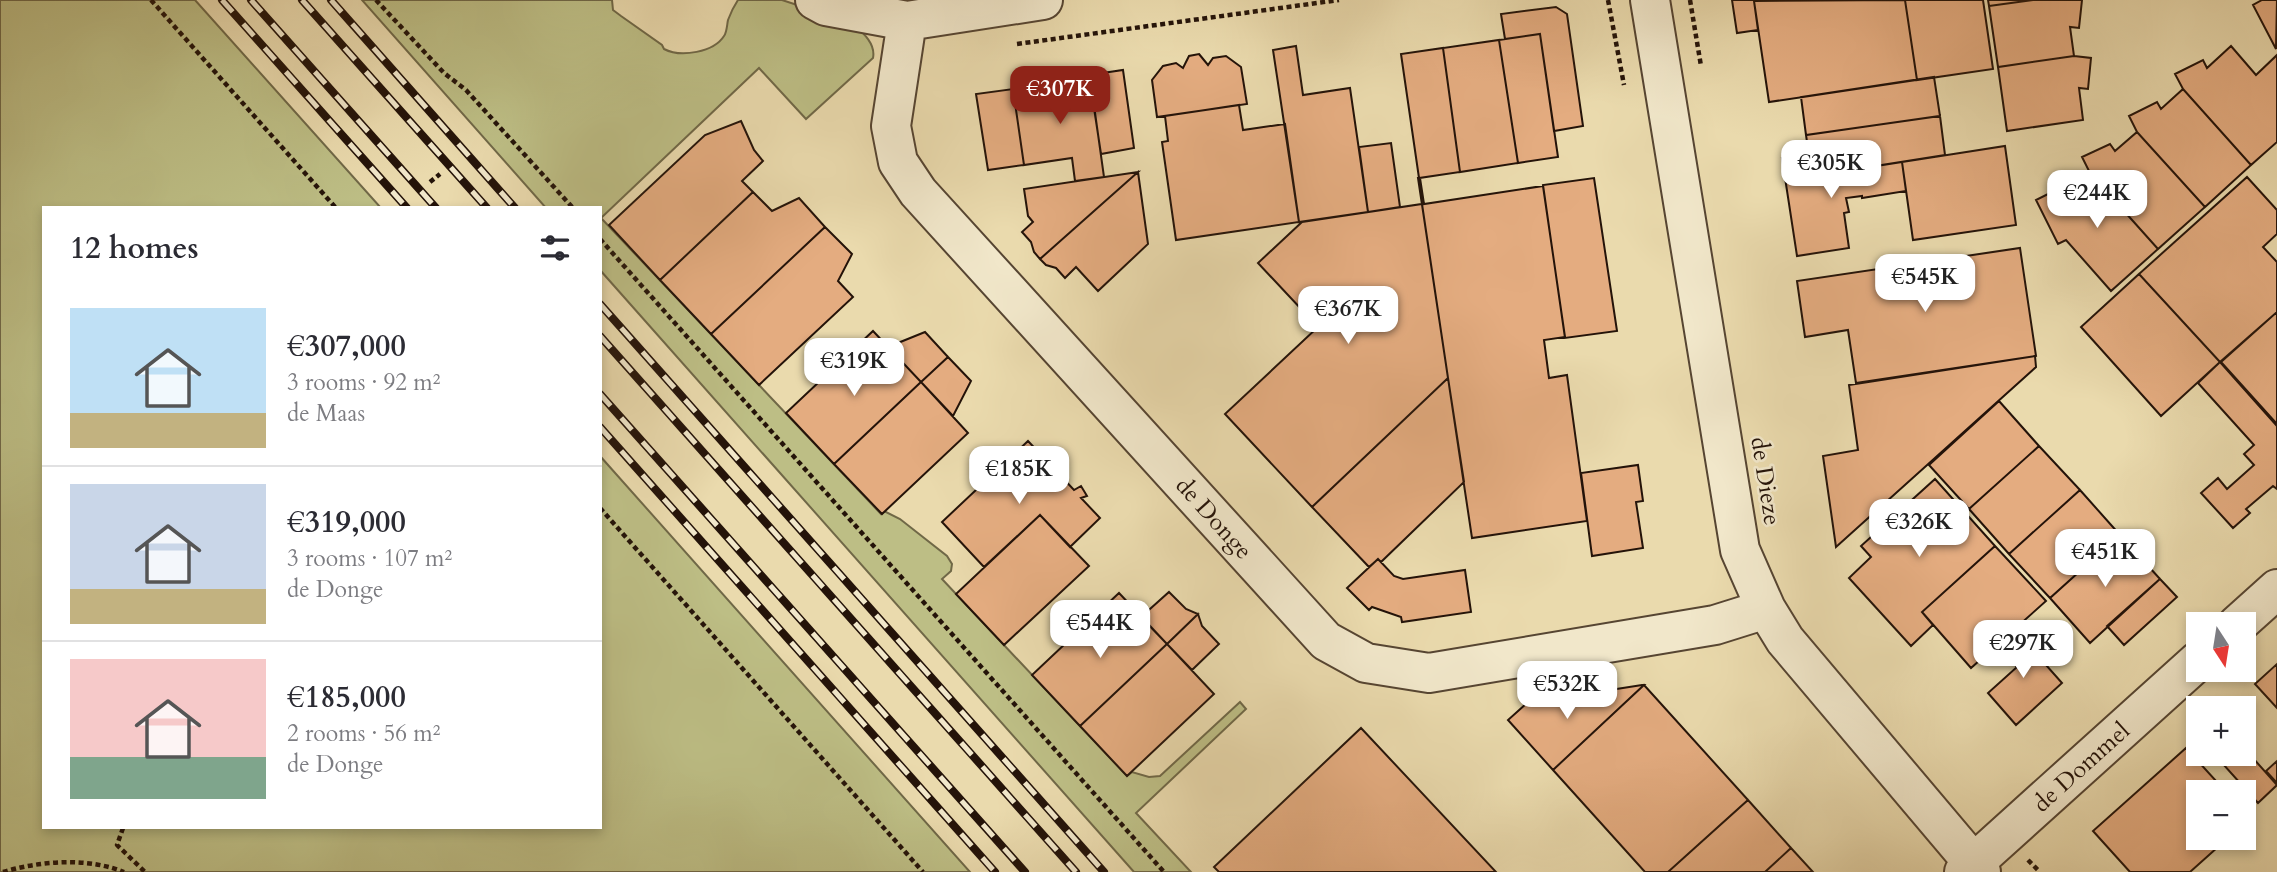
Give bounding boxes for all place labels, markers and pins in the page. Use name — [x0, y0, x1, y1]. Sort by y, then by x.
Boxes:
pin: €307K — [1011, 66, 1109, 126]
pin: €305K — [1782, 140, 1880, 200]
pin: €244K — [2048, 170, 2146, 230]
pin: €545K — [1876, 254, 1974, 314]
pin: €367K — [1299, 286, 1397, 346]
pin: €319K — [805, 338, 903, 398]
pin: €185K — [970, 447, 1068, 506]
pin: €326K — [1870, 500, 1968, 559]
pin: €451K — [2056, 530, 2154, 589]
pin: €544K — [1051, 600, 1149, 660]
pin: €297K — [1974, 620, 2072, 680]
pin: €532K — [1518, 662, 1616, 721]

